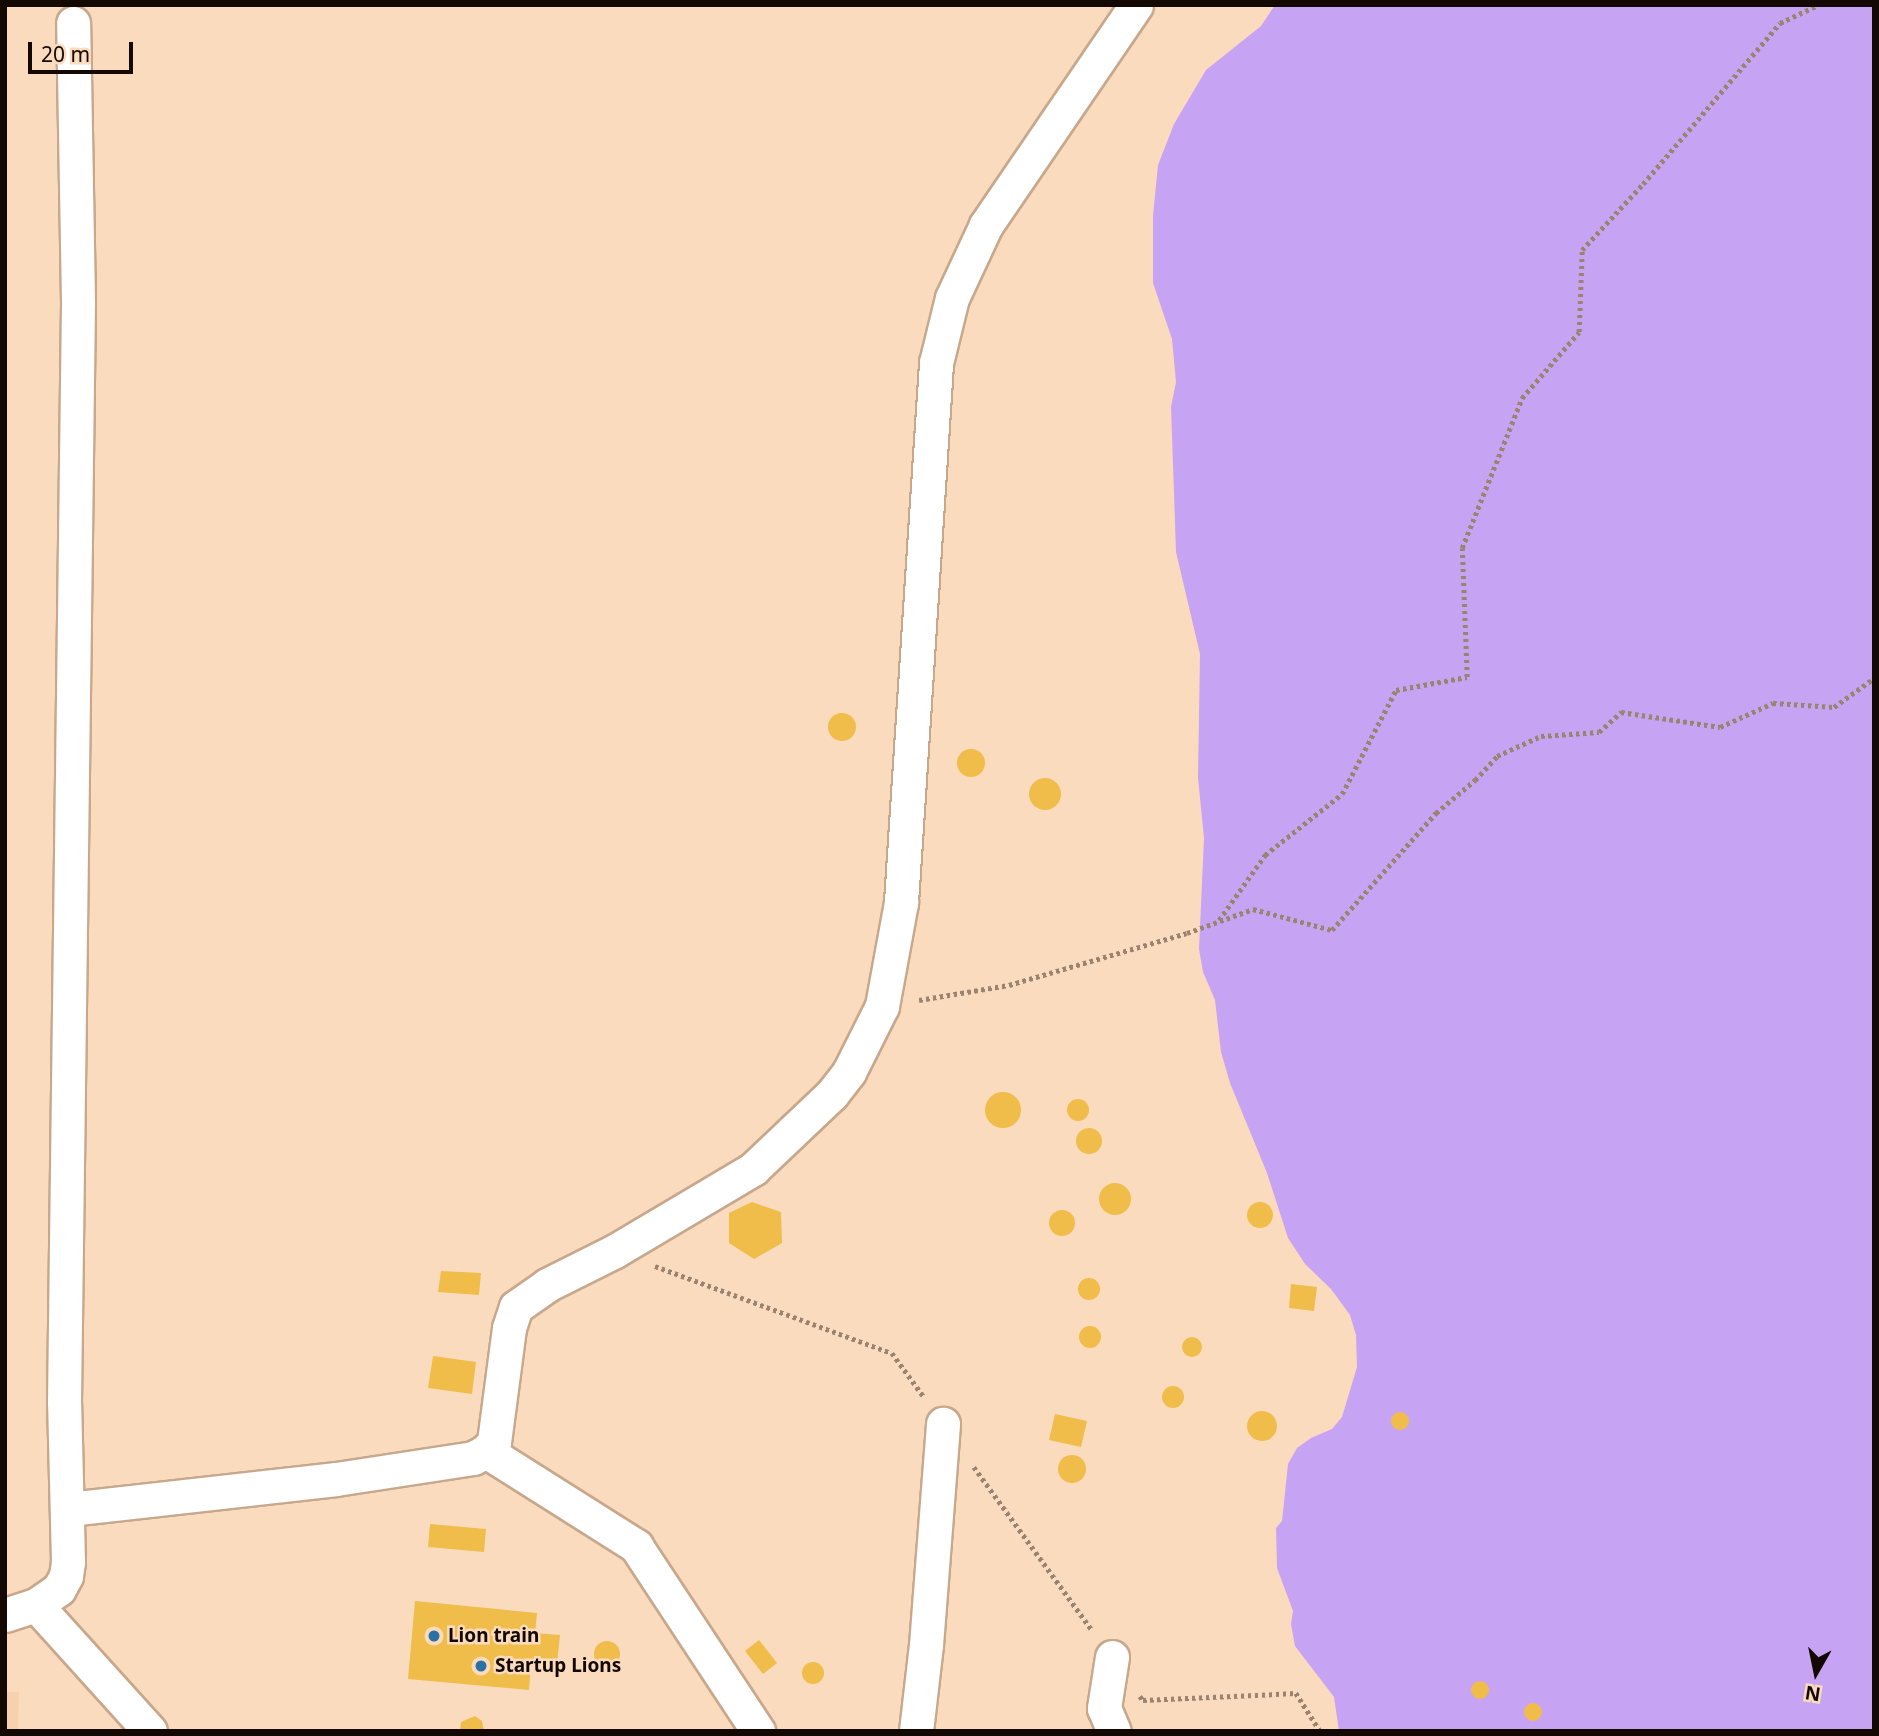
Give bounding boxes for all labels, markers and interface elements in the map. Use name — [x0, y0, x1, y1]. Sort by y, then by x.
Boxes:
scale bar — [32, 28, 136, 72]
text: 20 m — [41, 40, 90, 68]
place label: Lion train — [448, 1625, 539, 1647]
marker: Lion train — [426, 1628, 442, 1644]
north arrow — [1781, 1638, 1851, 1708]
place label: Startup Lions — [495, 1655, 621, 1677]
marker: Startup Lions — [473, 1658, 489, 1674]
text: N — [1803, 1680, 1822, 1708]

